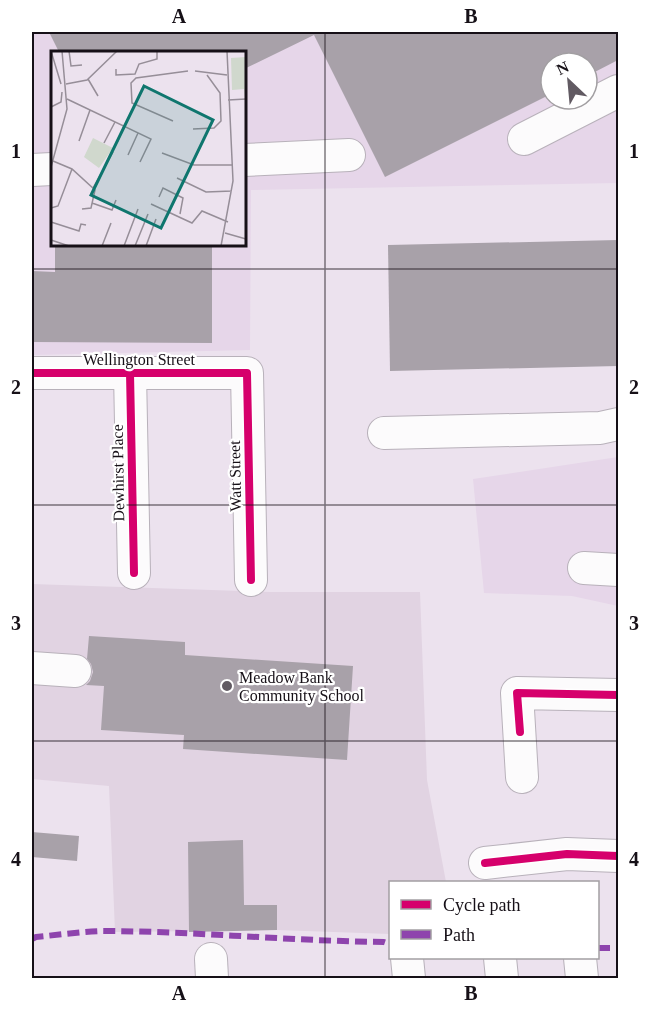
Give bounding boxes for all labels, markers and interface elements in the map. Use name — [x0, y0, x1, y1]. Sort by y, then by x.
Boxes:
text: A — [172, 5, 187, 27]
text: B — [464, 5, 478, 27]
inset map — [51, 51, 246, 246]
north arrow — [539, 51, 599, 111]
text: N — [554, 58, 572, 78]
text: 1 — [11, 140, 21, 162]
text: 1 — [629, 140, 639, 162]
street label: Wellington Street — [83, 351, 196, 369]
text: 2 — [11, 376, 21, 398]
text: 2 — [629, 376, 639, 398]
street label: Dewhirst Place — [109, 424, 127, 522]
street label: Watt Street — [226, 440, 244, 512]
text: 3 — [11, 612, 21, 634]
text: 3 — [629, 612, 639, 634]
place label: Meadow Bank Community School — [239, 669, 364, 705]
marker: Meadow Bank Community School — [220, 679, 234, 693]
text: 4 — [11, 848, 21, 870]
text: 4 — [629, 848, 639, 870]
legend — [389, 881, 599, 959]
text: Cycle path — [443, 895, 520, 915]
text: Path — [443, 925, 475, 945]
text: A — [172, 982, 187, 1004]
text: B — [464, 982, 478, 1004]

